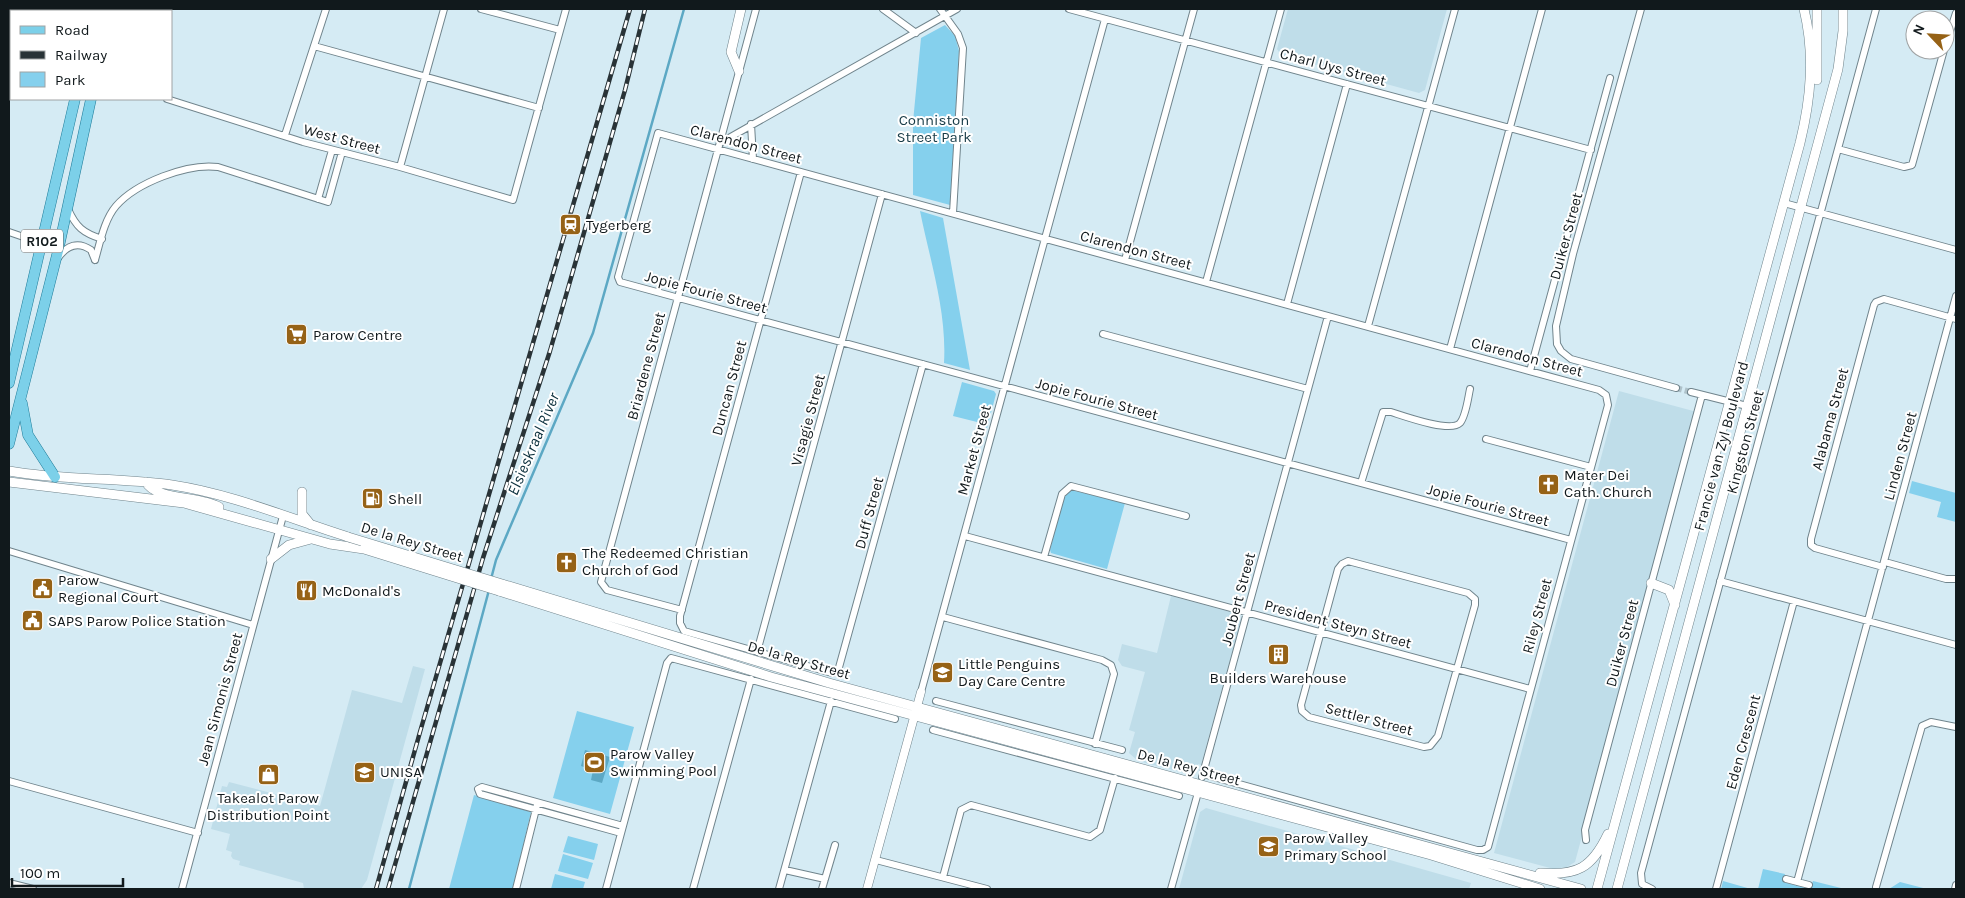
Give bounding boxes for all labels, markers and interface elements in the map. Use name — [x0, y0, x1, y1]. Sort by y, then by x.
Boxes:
legend — [10, 10, 172, 100]
north arrow — [1905, 10, 1955, 60]
text: Road — [55, 21, 90, 39]
text: N — [1909, 22, 1928, 38]
street label: Charl Uys Street — [1278, 44, 1388, 90]
text: Railway — [55, 46, 107, 64]
text: Park — [55, 71, 85, 89]
park label: Conniston Street Park — [896, 111, 972, 146]
street label: West Street — [302, 120, 383, 158]
street label: Clarendon Street — [688, 120, 804, 168]
street label: Duiker Street — [1546, 190, 1586, 282]
station icon: Tygerberg — [558, 213, 582, 237]
place label: Tygerberg — [586, 216, 652, 234]
street label: Clarendon Street — [1078, 226, 1194, 274]
road number: R102 — [21, 230, 63, 252]
street label: Jopie Fourie Street — [643, 267, 769, 317]
street label: Briardene Street — [623, 310, 669, 422]
supermarket icon: Parow Centre — [285, 323, 309, 347]
place label: Parow Centre — [313, 326, 402, 344]
street label: Clarendon Street — [1469, 333, 1585, 381]
street label: Duncan Street — [708, 338, 750, 438]
street label: Francie van Zyl Boulevard — [1690, 359, 1752, 533]
street label: Alabama Street — [1808, 365, 1852, 472]
street label: Visagie Street — [787, 372, 829, 468]
street label: Jopie Fourie Street — [1034, 374, 1160, 424]
street label: Kingston Street — [1723, 388, 1768, 496]
water label: Elsieskraal River — [503, 389, 563, 498]
street label: Market Street — [953, 402, 995, 497]
street label: Linden Street — [1880, 409, 1921, 502]
place label: Mater Dei Cath. Church — [1564, 466, 1652, 501]
church icon: Mater Dei Cath. Church — [1536, 472, 1560, 496]
street label: Duff Street — [851, 475, 887, 551]
street label: Jopie Fourie Street — [1425, 480, 1551, 530]
fuel station icon: Shell — [360, 487, 384, 511]
place label: Shell — [388, 490, 422, 508]
street label: De la Rey Street — [359, 518, 466, 566]
place label: The Redeemed Christian Church of God — [582, 544, 749, 579]
church icon: The Redeemed Christian Church of God — [554, 550, 578, 574]
street label: Joubert Street — [1217, 550, 1259, 648]
place label: Parow Regional Court — [58, 571, 159, 606]
street label: Riley Street — [1518, 576, 1556, 656]
public building icon: Parow Regional Court — [30, 577, 54, 601]
restaurant icon: McDonald's — [294, 579, 318, 603]
place label: McDonald's — [322, 582, 401, 600]
street label: President Steyn Street — [1262, 596, 1414, 652]
street label: Duiker Street — [1602, 597, 1642, 689]
public building icon: SAPS Parow Police Station — [20, 609, 44, 633]
place label: SAPS Parow Police Station — [48, 612, 226, 630]
street label: Jean Simonis Street — [194, 630, 246, 767]
street label: De la Rey Street — [746, 637, 853, 683]
building icon: Builders Warehouse — [1266, 643, 1290, 667]
place label: Little Penguins Day Care Centre — [958, 655, 1066, 690]
school or university icon: Little Penguins Day Care Centre — [930, 661, 954, 685]
place label: Builders Warehouse — [1210, 669, 1346, 687]
street label: Eden Crescent — [1722, 692, 1764, 792]
street label: Settler Street — [1323, 699, 1415, 739]
place label: Parow Valley Swimming Pool — [610, 745, 717, 780]
street label: De la Rey Street — [1136, 745, 1243, 789]
sports icon: Parow Valley Swimming Pool — [582, 751, 606, 775]
school or university icon: UNISA — [352, 760, 376, 784]
shop icon: Takealot Parow Distribution Point — [256, 763, 280, 787]
place label: UNISA — [380, 763, 422, 781]
place label: Takealot Parow Distribution Point — [207, 789, 330, 824]
place label: Parow Valley Primary School — [1284, 829, 1387, 864]
school or university icon: Parow Valley Primary School — [1256, 835, 1280, 859]
scale bar — [12, 856, 124, 888]
text: 100 m — [20, 864, 60, 882]

